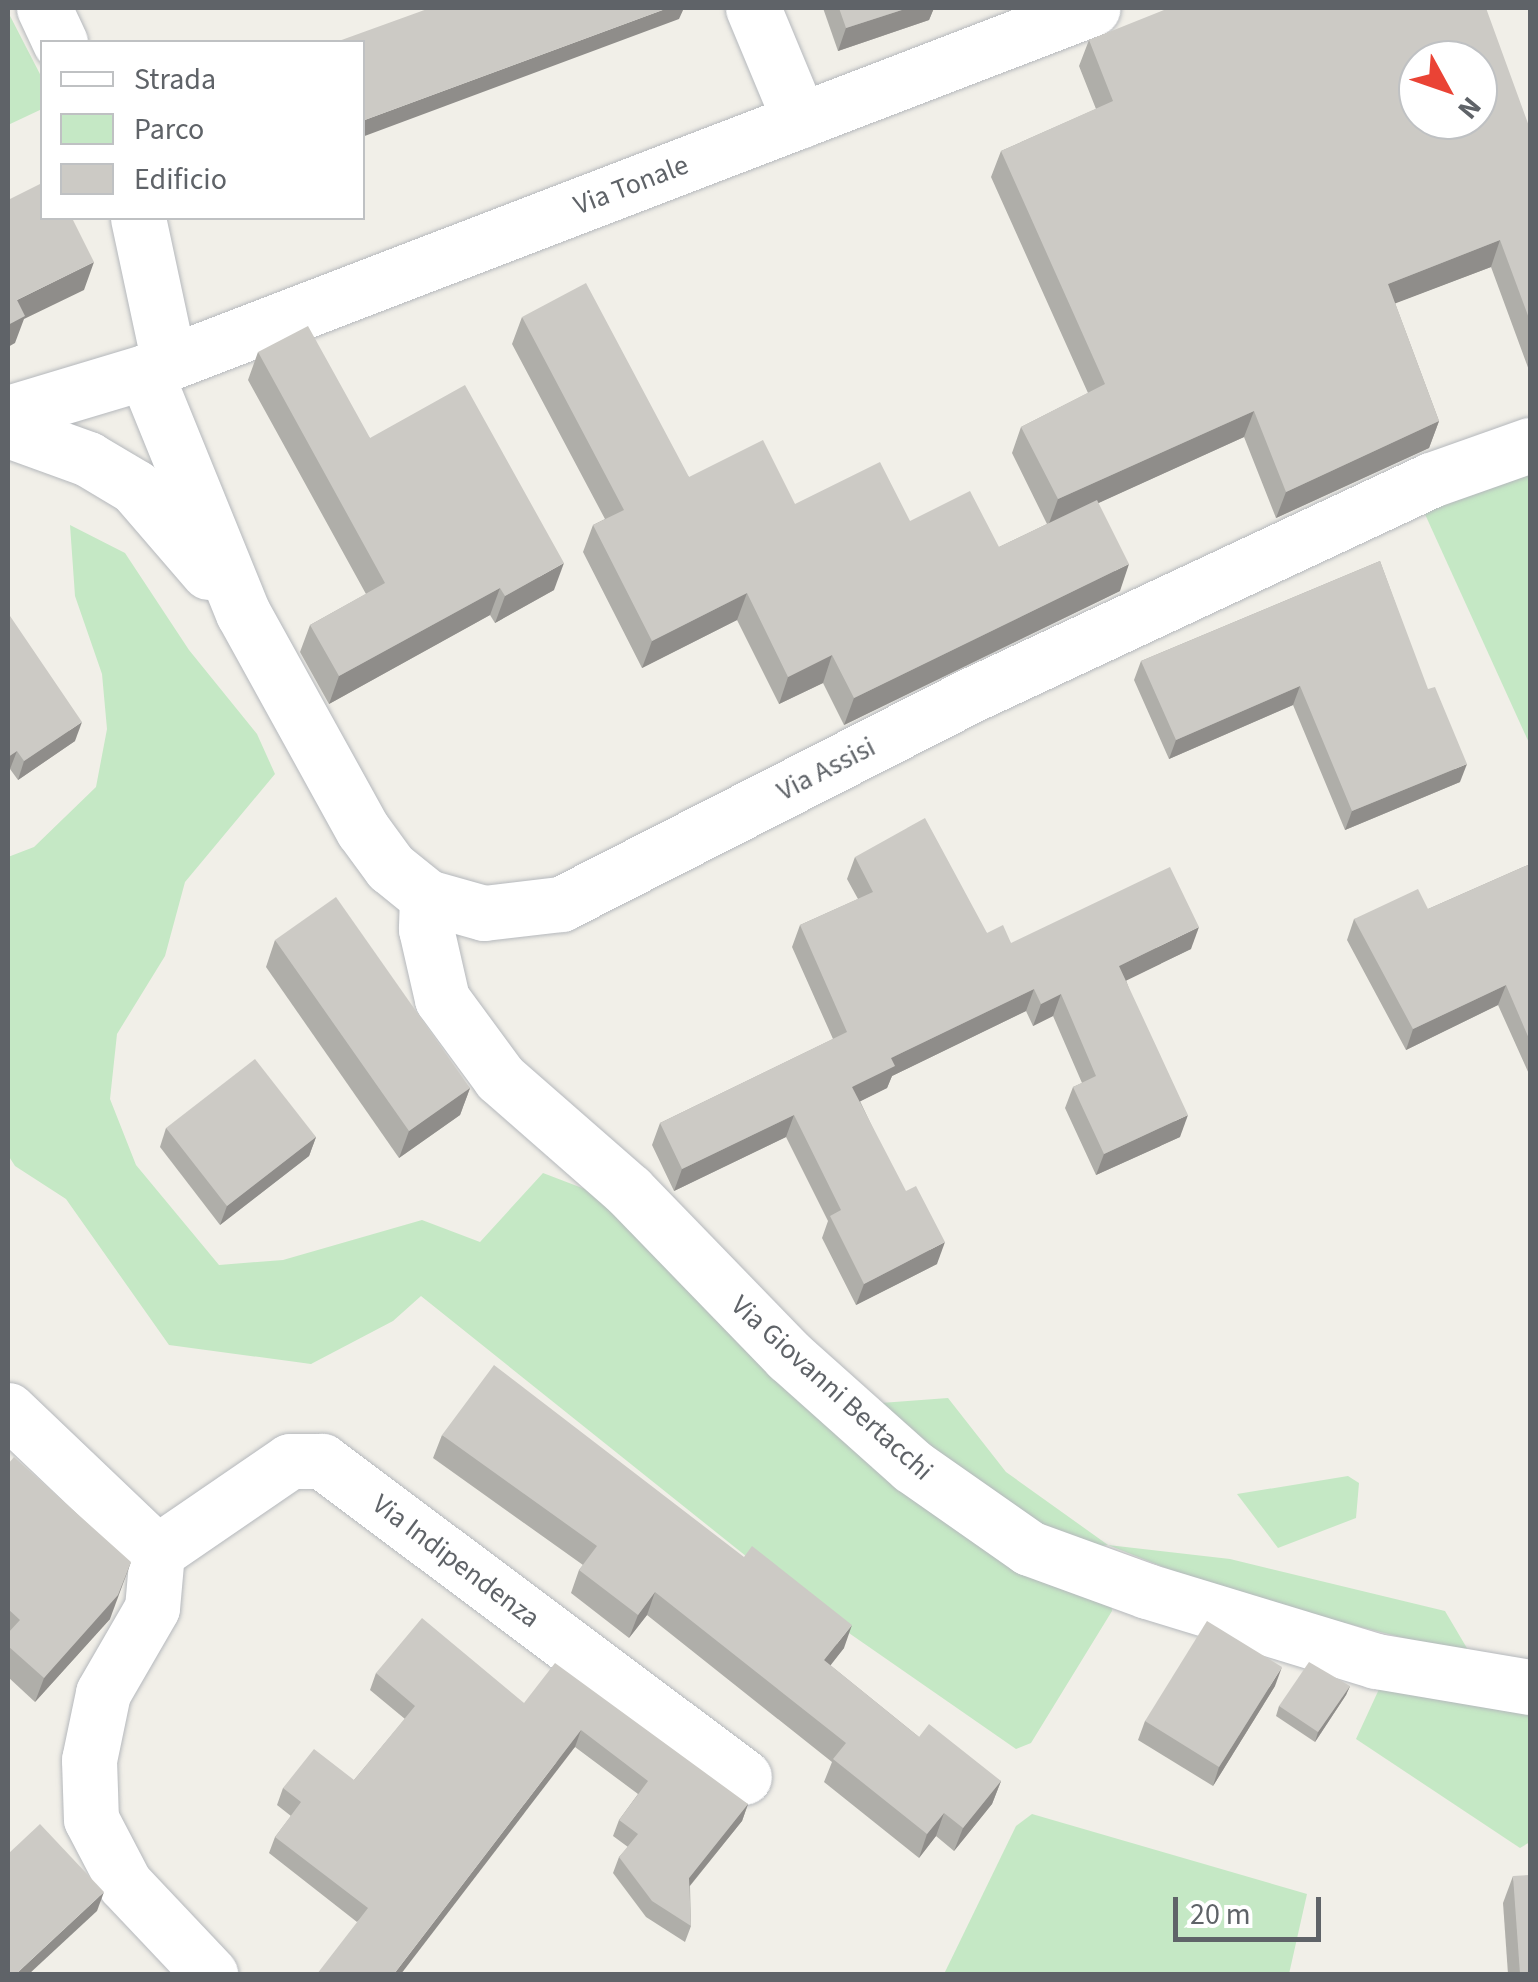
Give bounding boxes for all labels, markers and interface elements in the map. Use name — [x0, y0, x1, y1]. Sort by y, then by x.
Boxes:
legend — [40, 40, 365, 220]
north arrow — [1398, 40, 1498, 140]
text: Strada — [134, 58, 216, 101]
text: N — [1448, 88, 1491, 128]
text: Parco — [134, 108, 204, 151]
street label: Via Tonale — [569, 148, 693, 222]
text: Edificio — [134, 158, 227, 201]
street label: Via Assisi — [771, 730, 881, 808]
street label: Via Giovanni Bertacchi — [724, 1288, 940, 1488]
street label: Via Indipendenza — [366, 1487, 546, 1635]
scale bar — [1178, 1877, 1326, 1939]
text: 20 m — [1190, 1893, 1251, 1936]

